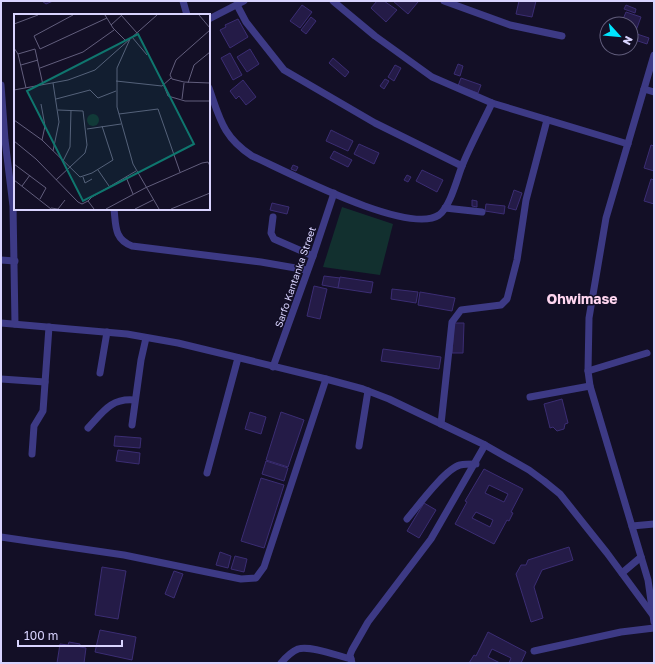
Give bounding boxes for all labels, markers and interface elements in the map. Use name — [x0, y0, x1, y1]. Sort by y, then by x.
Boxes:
inset map — [14, 14, 210, 210]
north arrow — [599, 16, 639, 56]
text: N — [621, 34, 636, 47]
street label: Sarfo Kantanka Street — [272, 225, 318, 329]
district label: Ohwimase — [546, 290, 618, 307]
scale bar — [18, 622, 122, 648]
text: 100 m — [24, 628, 58, 643]

